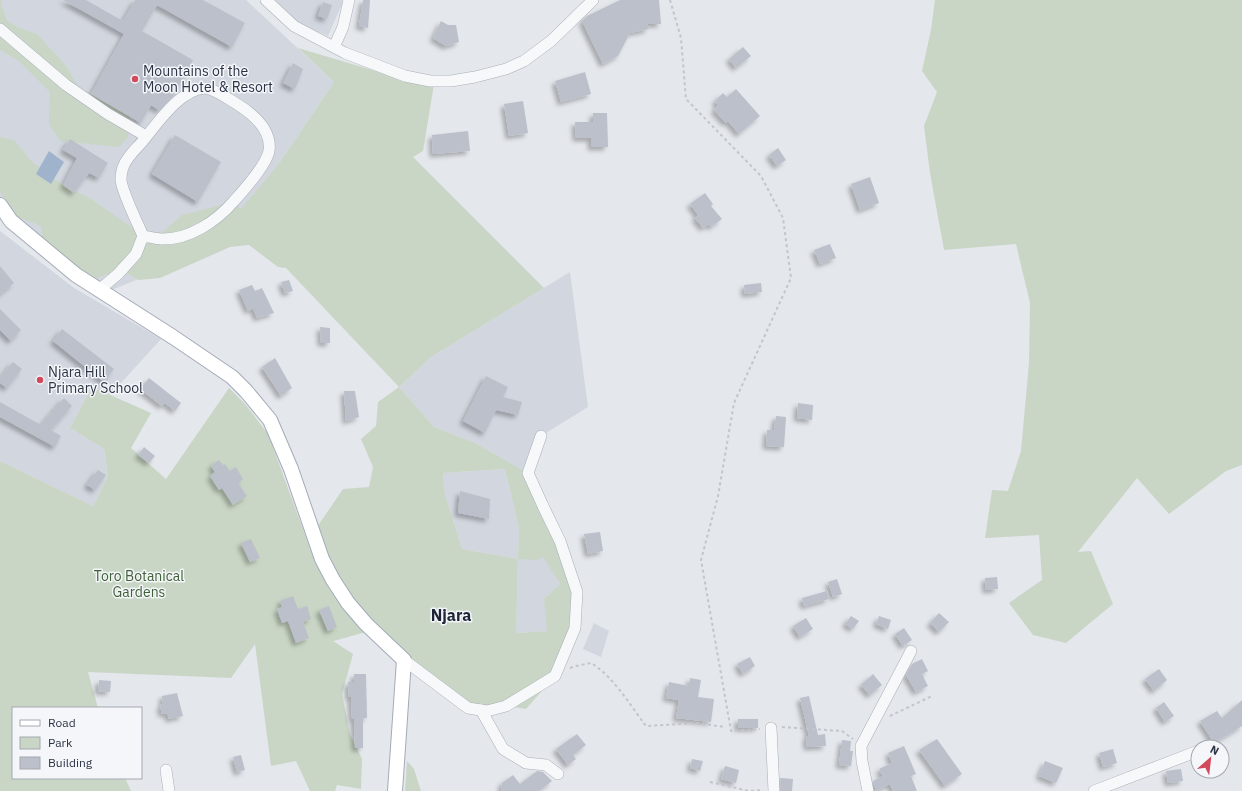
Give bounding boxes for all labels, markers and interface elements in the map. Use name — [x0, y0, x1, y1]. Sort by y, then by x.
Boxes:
place label: Mountains of the Moon Hotel & Resort — [143, 62, 273, 96]
marker: Mountains of the Moon Hotel & Resort — [130, 74, 140, 84]
place label: Njara Hill Primary School — [48, 363, 143, 397]
marker: Njara Hill Primary School — [35, 375, 45, 385]
park label: Toro Botanical Gardens — [94, 567, 184, 601]
district label: Njara — [431, 605, 471, 625]
legend — [12, 707, 142, 779]
text: Road — [48, 715, 76, 730]
text: Park — [48, 735, 73, 750]
north arrow — [1190, 739, 1230, 779]
text: N — [1208, 742, 1222, 758]
text: Building — [48, 755, 93, 770]

